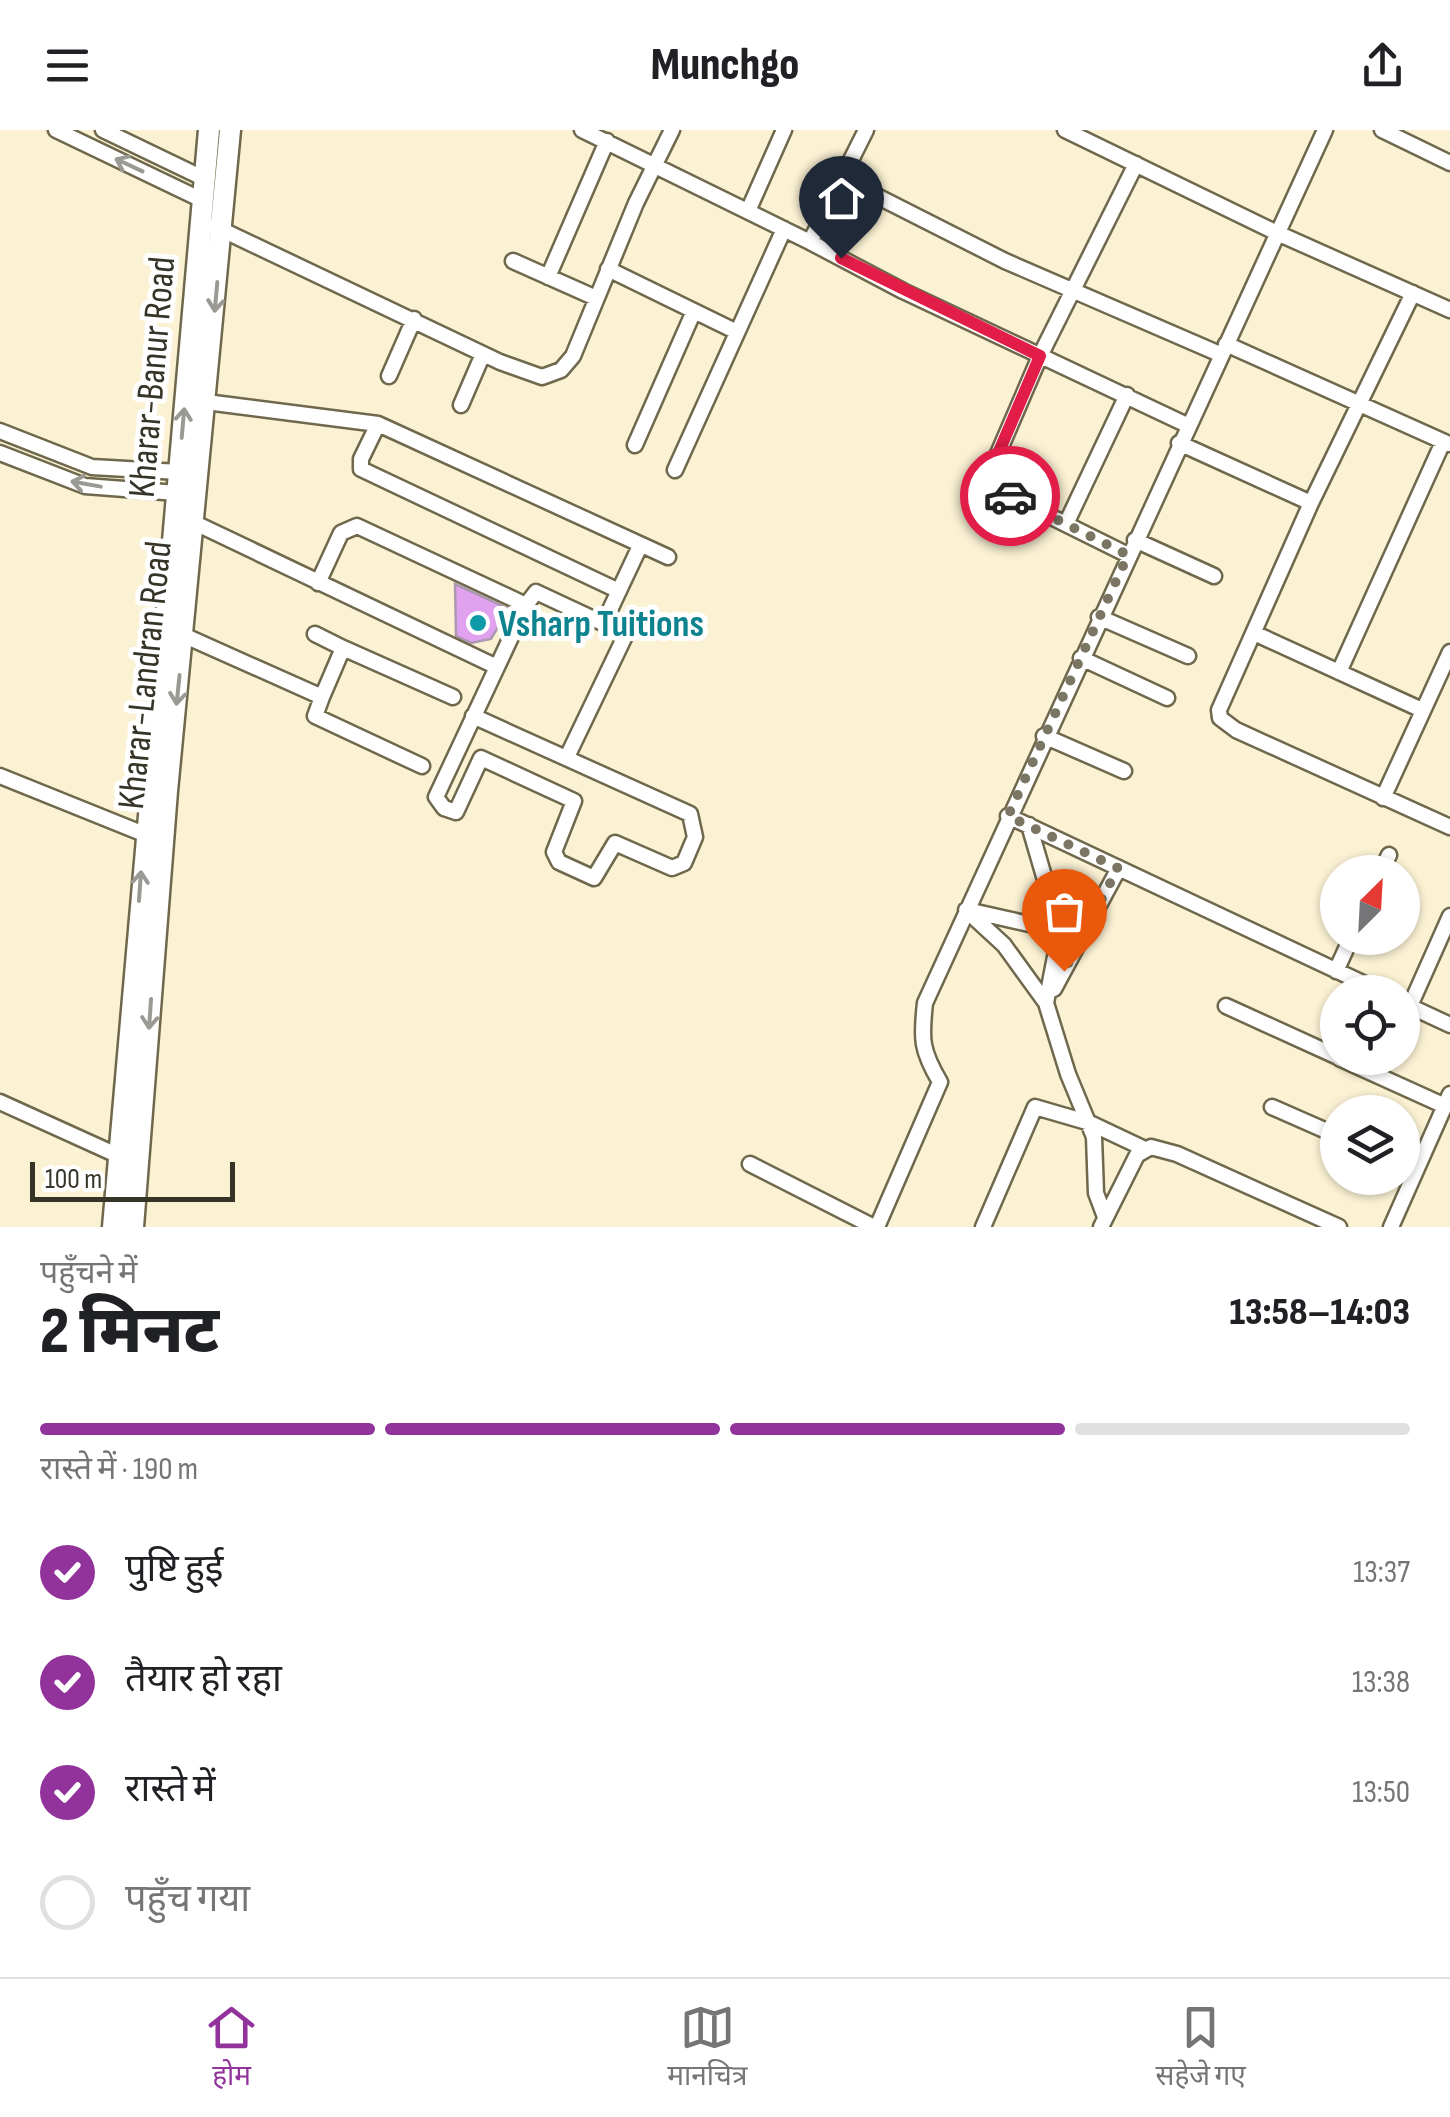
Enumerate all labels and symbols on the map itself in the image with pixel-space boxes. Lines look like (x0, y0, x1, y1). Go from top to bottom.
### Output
one-way arrow (115, 155, 144, 174)
pin (799, 156, 884, 259)
street label: Kharar-Banur Road (120, 255, 185, 500)
one-way arrow (207, 280, 226, 312)
one-way arrow (174, 407, 193, 439)
courier (960, 446, 1060, 546)
one-way arrow (70, 474, 103, 493)
street label: Kharar-Landran Road (109, 539, 182, 811)
place label: Vsharp Tuitions (498, 602, 704, 647)
marker: Vsharp Tuitions (467, 612, 489, 634)
one-way arrow (168, 673, 187, 706)
north arrow (1320, 855, 1420, 955)
pin (1022, 869, 1107, 972)
one-way arrow (131, 870, 150, 902)
one-way arrow (140, 997, 159, 1029)
scale bar (30, 1157, 235, 1202)

